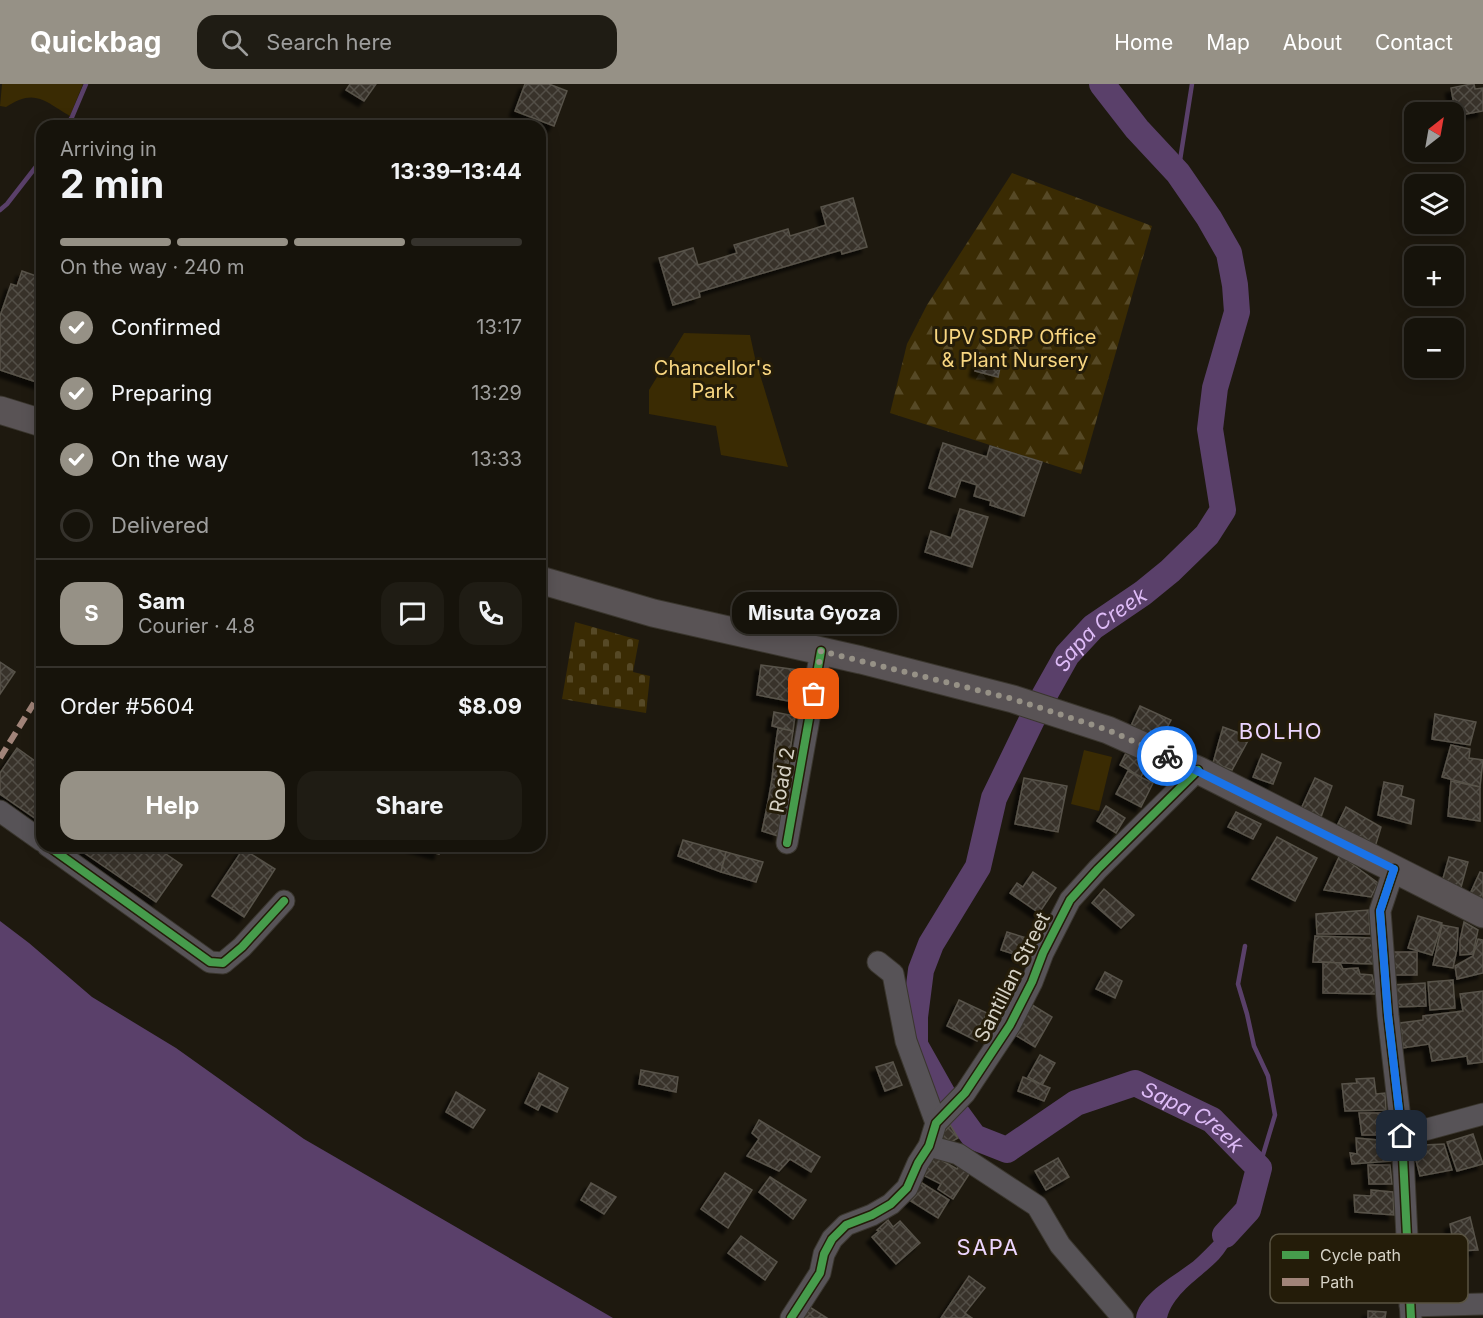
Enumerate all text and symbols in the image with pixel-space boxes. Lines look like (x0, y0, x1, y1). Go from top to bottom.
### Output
search box (197, 15, 617, 69)
text: Quickbag (30, 25, 161, 59)
icon: search (218, 26, 251, 59)
text: Search here (266, 29, 392, 55)
text: Home (1114, 30, 1173, 55)
text: Map (1206, 30, 1250, 55)
text: About (1283, 30, 1342, 55)
text: Contact (1375, 30, 1453, 55)
north arrow (1404, 102, 1464, 162)
map controls (1404, 102, 1464, 378)
text: Arriving in (60, 137, 157, 161)
text: 13:39–13:44 (391, 158, 522, 184)
text: 2 min (60, 160, 164, 207)
button: layers (1404, 174, 1464, 234)
button: + (1404, 246, 1464, 306)
text: On the way · 240 m (60, 255, 245, 279)
icon: check (60, 311, 93, 344)
text: Confirmed (111, 314, 221, 340)
text: 13:17 (476, 315, 522, 339)
button: − (1404, 318, 1464, 378)
park label: UPV SDRP Office & Plant Nursery (934, 325, 1096, 372)
park label: Chancellor's Park (654, 356, 772, 403)
icon: check (60, 377, 93, 410)
text: Preparing (111, 380, 212, 406)
text: 13:29 (471, 381, 522, 405)
icon: check (60, 443, 93, 476)
text: On the way (111, 446, 229, 472)
text: 13:33 (471, 447, 522, 471)
text: Delivered (111, 512, 209, 538)
water label: Sapa Creek (1048, 581, 1152, 675)
button: chat (381, 582, 444, 645)
button: phone (459, 582, 522, 645)
text: Sam (138, 588, 185, 614)
callout: Misuta Gyoza (732, 592, 896, 634)
text: S (84, 600, 99, 626)
text: Misuta Gyoza (748, 601, 881, 625)
text: Courier · 4.8 (138, 614, 255, 638)
pin (788, 668, 839, 719)
icon: bag (797, 677, 830, 710)
text: Order #5604 (60, 693, 195, 719)
text: $8.09 (458, 693, 522, 719)
district label: BOLHO (1239, 718, 1323, 744)
courier (1137, 726, 1197, 786)
icon: bike (1151, 740, 1184, 773)
street label: Road 2 (764, 745, 800, 815)
button: Help (60, 771, 285, 840)
button: Share (297, 771, 522, 840)
street label: Santillan Street (969, 908, 1055, 1046)
water label: Sapa Creek (1138, 1076, 1250, 1158)
pin (1376, 1110, 1427, 1161)
icon: home (1385, 1119, 1418, 1152)
district label: SAPA (957, 1234, 1019, 1260)
legend (1270, 1234, 1468, 1303)
text: Cycle path (1320, 1245, 1401, 1265)
text: Path (1320, 1272, 1354, 1292)

